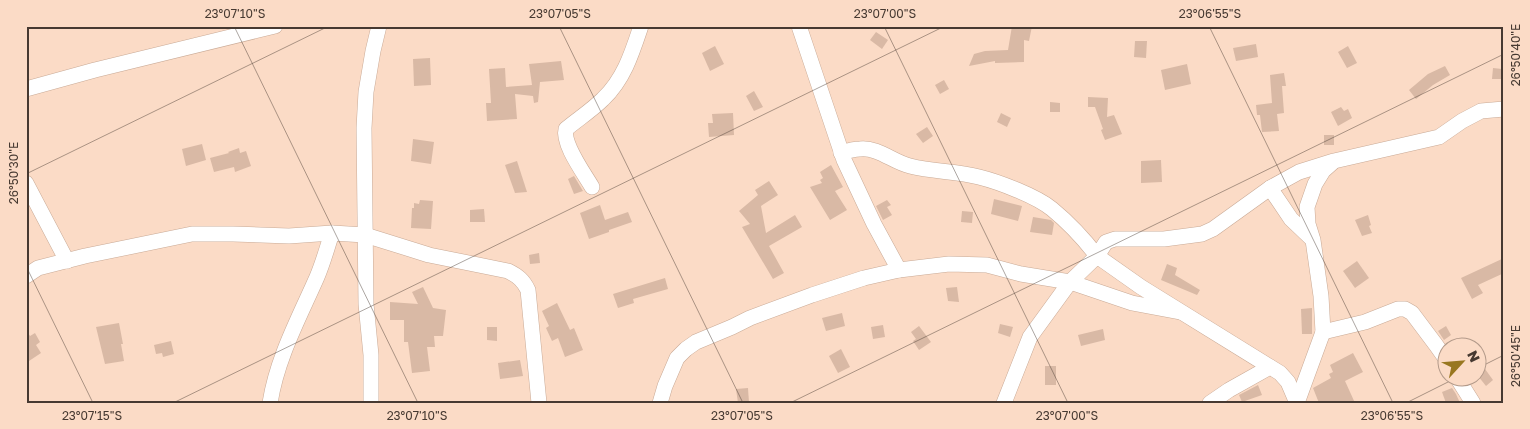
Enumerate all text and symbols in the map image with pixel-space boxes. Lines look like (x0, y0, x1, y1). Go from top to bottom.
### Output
text: 23°07'10"S (205, 6, 266, 21)
text: 23°07'05"S (529, 6, 591, 21)
text: 23°07'00"S (854, 6, 916, 21)
text: 23°06'55"S (1179, 6, 1241, 21)
text: 26°50'40"E (1508, 24, 1523, 86)
text: 26°50'30"E (6, 142, 21, 204)
text: 26°50'45"E (1508, 325, 1523, 387)
north arrow (1438, 336, 1488, 386)
text: N (1464, 348, 1484, 365)
text: 23°07'15"S (62, 408, 122, 423)
text: 23°07'10"S (387, 408, 448, 423)
text: 23°07'05"S (711, 408, 773, 423)
text: 23°07'00"S (1036, 408, 1098, 423)
text: 23°06'55"S (1361, 408, 1423, 423)

